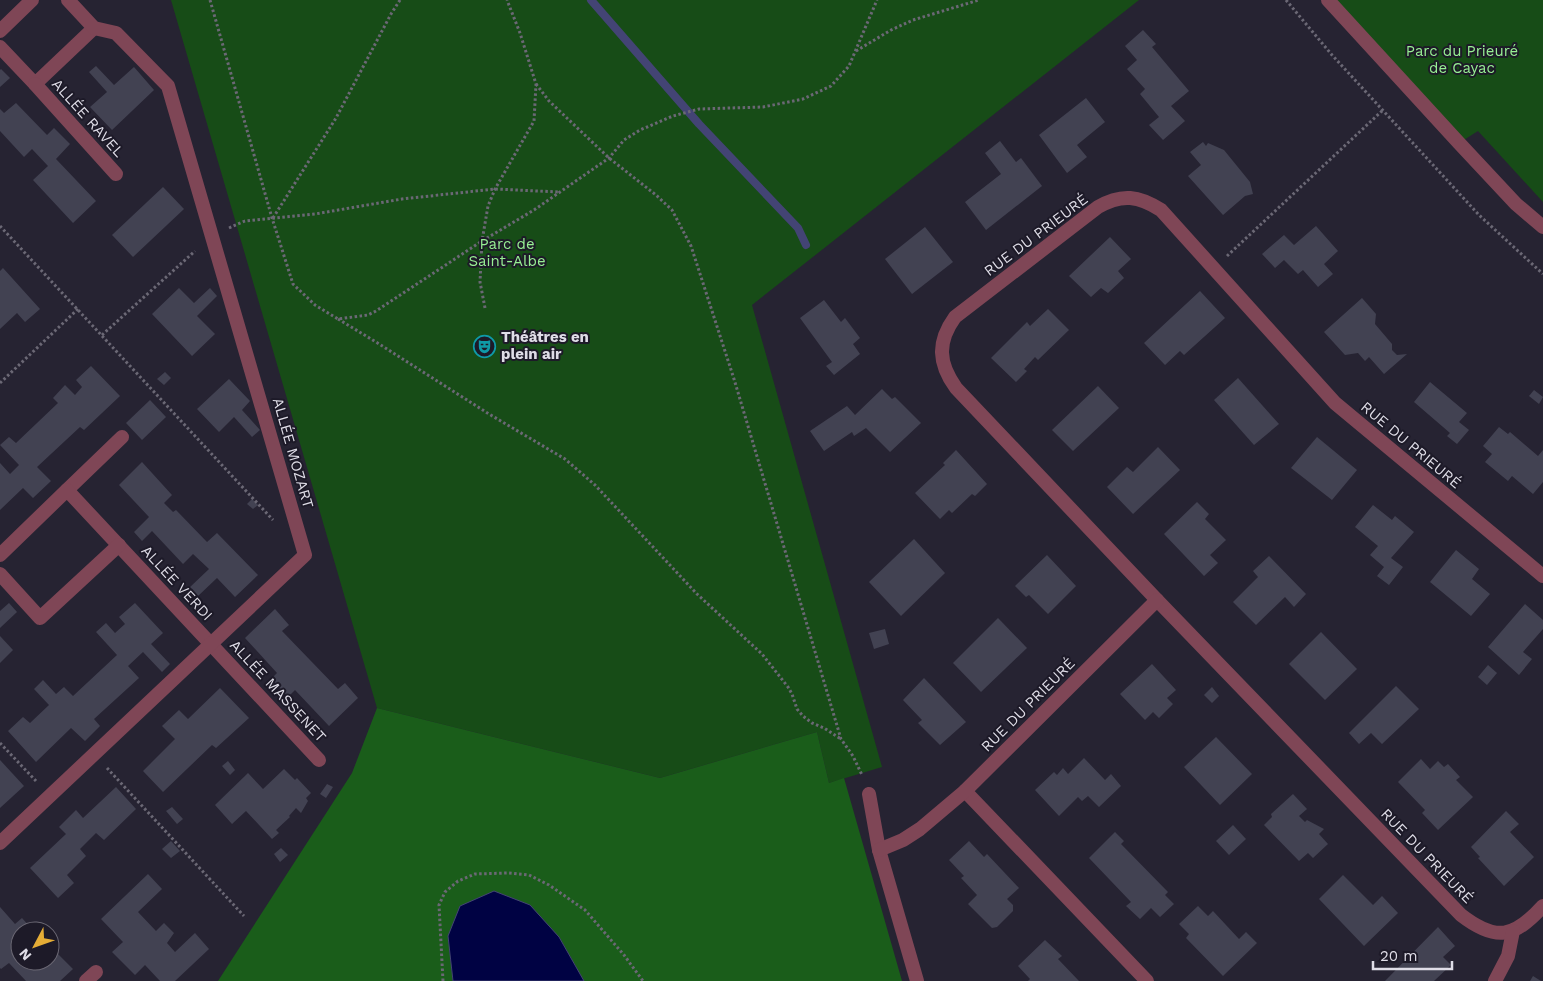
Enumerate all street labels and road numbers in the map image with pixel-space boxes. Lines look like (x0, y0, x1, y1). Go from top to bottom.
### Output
street label: ALLÉE RAVEL (48, 75, 128, 161)
street label: RUE DU PRIEURÉ (981, 190, 1091, 280)
street label: ALLÉE MOZART (269, 396, 317, 510)
street label: RUE DU PRIEURÉ (1357, 398, 1465, 492)
street label: ALLÉE VERDI (138, 542, 216, 624)
street label: ALLÉE MASSENET (226, 636, 330, 746)
street label: RUE DU PRIEURÉ (977, 654, 1079, 756)
street label: RUE DU PRIEURÉ (1377, 805, 1477, 907)

